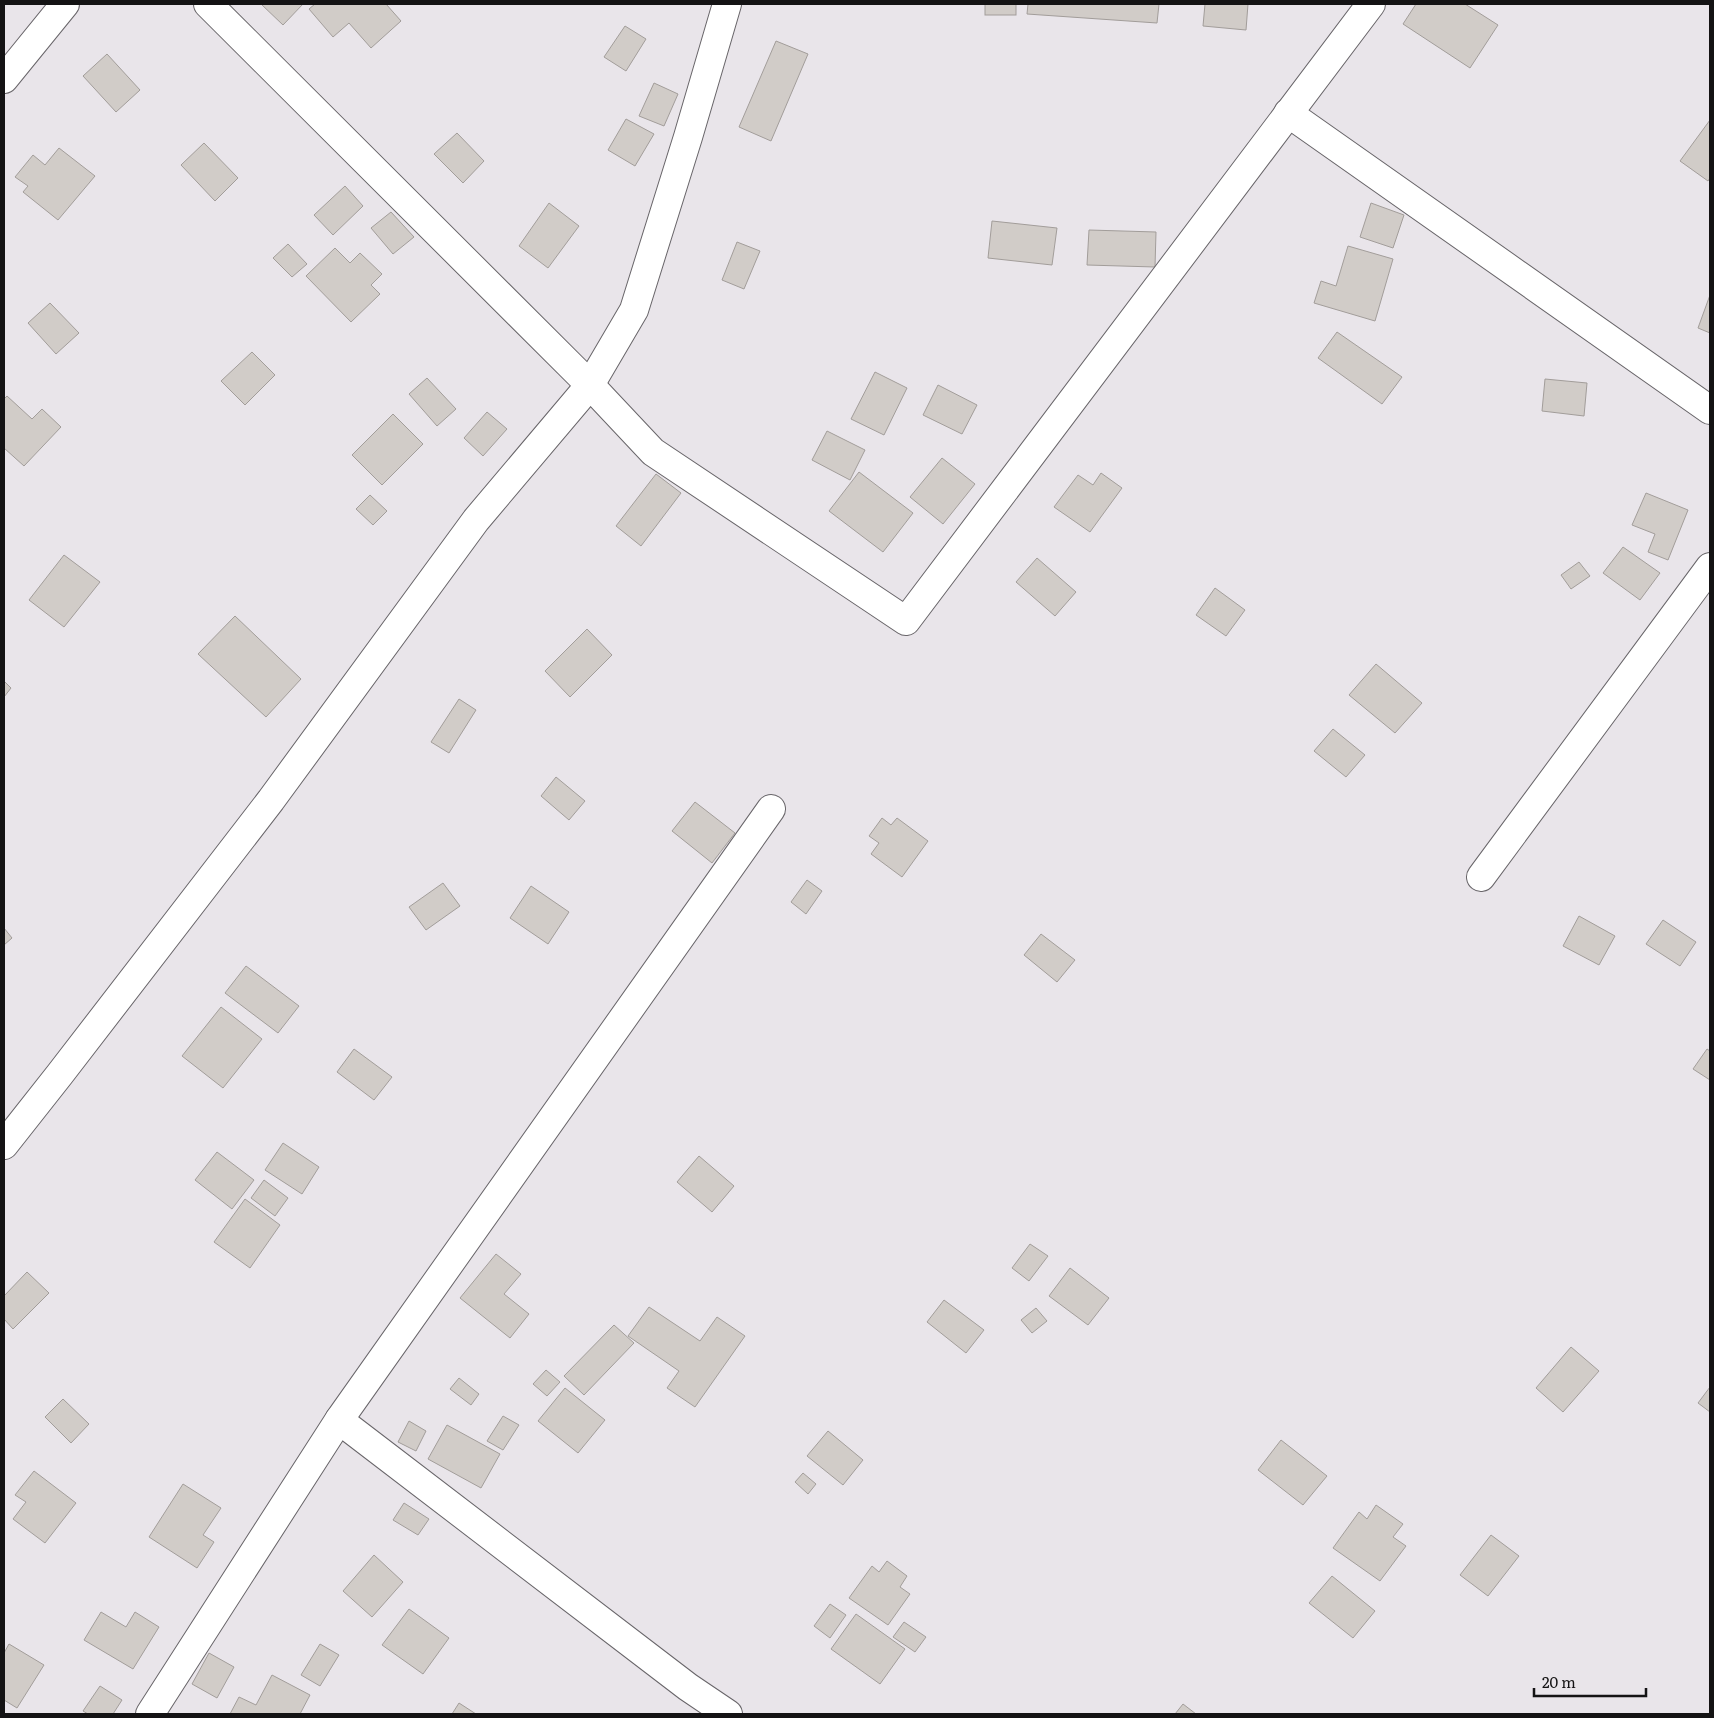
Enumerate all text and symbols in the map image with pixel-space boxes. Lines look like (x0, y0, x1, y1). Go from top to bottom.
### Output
scale bar (1534, 1666, 1646, 1698)
text: 20 m (1542, 1670, 1576, 1693)

